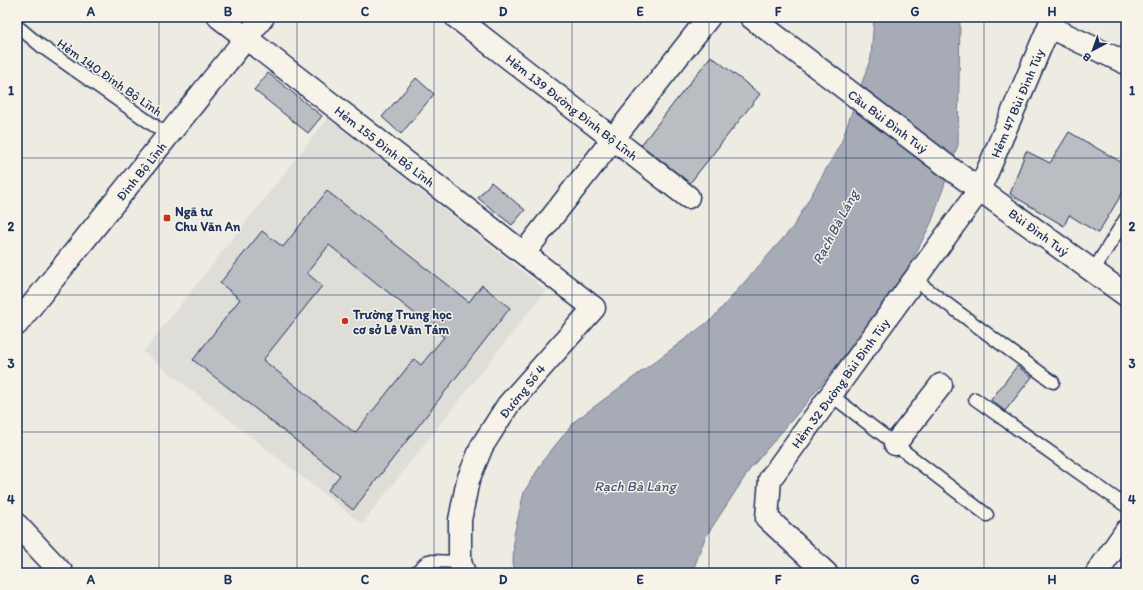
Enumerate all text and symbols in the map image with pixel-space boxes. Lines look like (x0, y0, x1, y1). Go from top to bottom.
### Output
text: A (86, 4, 96, 19)
text: B (224, 4, 233, 19)
text: C (361, 4, 370, 19)
text: D (499, 4, 508, 19)
text: E (636, 4, 644, 19)
text: F (775, 4, 782, 19)
text: G (911, 4, 920, 19)
text: H (1048, 4, 1057, 19)
north arrow (1073, 30, 1113, 70)
street label: Hẻm 140 Đinh Bộ Lĩnh (54, 35, 165, 120)
street label: Hẻm 47 Bùi Đình Túy (988, 46, 1047, 160)
text: B (1080, 50, 1094, 64)
street label: Hẻm 139 Đường Đinh Bộ Lĩnh (503, 51, 641, 164)
text: 1 (8, 83, 14, 98)
text: 1 (1129, 83, 1135, 98)
street label: Cầu Bùi Đình Tuý (845, 87, 930, 156)
street label: Hẻm 155 Đinh Bộ Lĩnh (332, 103, 438, 190)
street label: Đinh Bộ Lĩnh (113, 139, 170, 204)
water label: Rạch Bà Láng (809, 186, 863, 267)
place label: Ngã tư Chu Văn An (175, 204, 241, 234)
street label: Bùi Đình Tuý (1006, 206, 1072, 259)
marker: Ngã tư Chu Văn An (162, 213, 172, 223)
text: 2 (8, 219, 15, 234)
text: 2 (1129, 219, 1136, 234)
place label: Trường Trung học cơ sở Lê Văn Tám (352, 307, 452, 337)
marker: Trường Trung học cơ sở Lê Văn Tám (340, 316, 350, 326)
street label: Hẻm 32 Đường Bùi Đình Túy (788, 316, 892, 451)
text: 3 (7, 356, 15, 371)
text: 3 (1128, 356, 1136, 371)
street label: Đường Số 4 (496, 361, 549, 421)
water label: Rạch Bà Láng (594, 478, 678, 495)
text: 4 (7, 492, 15, 507)
text: 4 (1128, 492, 1136, 507)
text: A (86, 572, 96, 587)
text: B (224, 572, 233, 587)
text: C (361, 572, 370, 587)
text: D (499, 572, 508, 587)
text: E (636, 572, 644, 587)
text: F (775, 572, 782, 587)
text: G (911, 572, 920, 587)
text: H (1048, 572, 1057, 587)

